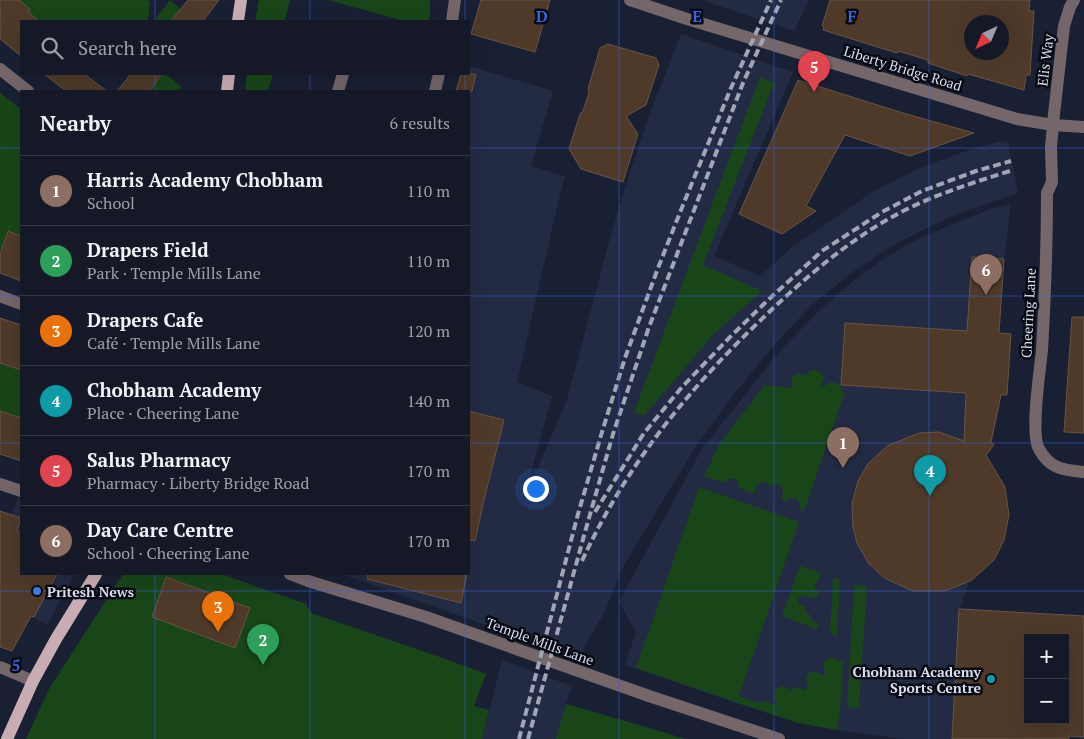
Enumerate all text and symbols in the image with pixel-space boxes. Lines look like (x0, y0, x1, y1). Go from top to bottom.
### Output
text: D (536, 5, 548, 27)
text: E (692, 5, 702, 27)
text: F (847, 5, 857, 27)
north arrow (964, 15, 1009, 60)
search box (20, 20, 470, 75)
street label: Elis Way (1032, 32, 1058, 87)
icon: search (38, 34, 66, 62)
text: Search here (78, 35, 177, 60)
street label: Liberty Bridge Road (842, 41, 965, 95)
pin: 5 (798, 51, 830, 92)
text: Nearby (40, 109, 111, 137)
text: 6 results (390, 112, 450, 134)
text: Harris Academy Chobham (87, 167, 323, 192)
text: 1 (51, 180, 61, 202)
text: 110 m (407, 180, 450, 202)
text: School (87, 192, 135, 214)
text: Drapers Field (87, 237, 209, 262)
text: 2 (51, 250, 61, 272)
text: 110 m (407, 250, 450, 272)
pin: 6 (970, 254, 1002, 295)
text: Park · Temple Mills Lane (87, 262, 261, 284)
street label: Cheering Lane (1016, 268, 1040, 358)
text: Drapers Cafe (87, 307, 203, 332)
text: 3 (51, 320, 61, 342)
text: 120 m (407, 320, 450, 342)
text: Café · Temple Mills Lane (87, 332, 260, 354)
text: Chobham Academy (87, 377, 261, 402)
text: 4 (51, 390, 61, 412)
text: 140 m (407, 390, 450, 412)
text: Place · Cheering Lane (87, 402, 239, 424)
pin: 1 (827, 427, 859, 468)
text: Salus Pharmacy (87, 447, 231, 472)
pin: 4 (914, 455, 946, 496)
text: 5 (51, 460, 61, 482)
text: 170 m (407, 460, 450, 482)
text: Pharmacy · Liberty Bridge Road (87, 472, 309, 494)
your location (523, 476, 549, 502)
text: Day Care Centre (87, 517, 234, 542)
text: 6 (51, 530, 61, 552)
text: 170 m (407, 530, 450, 552)
text: School · Cheering Lane (87, 542, 250, 564)
place label: Pritesh News (47, 582, 134, 601)
marker: Pritesh News (31, 585, 43, 597)
pin: 3 (202, 591, 234, 632)
street label: Temple Mills Lane (483, 613, 597, 669)
pin: 2 (247, 624, 279, 665)
map controls (1024, 634, 1069, 724)
button: + (1024, 634, 1069, 679)
text: 5 (11, 654, 21, 676)
place label: Chobham Academy Sports Centre (853, 662, 982, 697)
marker: Chobham Academy Sports Centre (985, 673, 997, 685)
button: − (1024, 679, 1069, 724)

